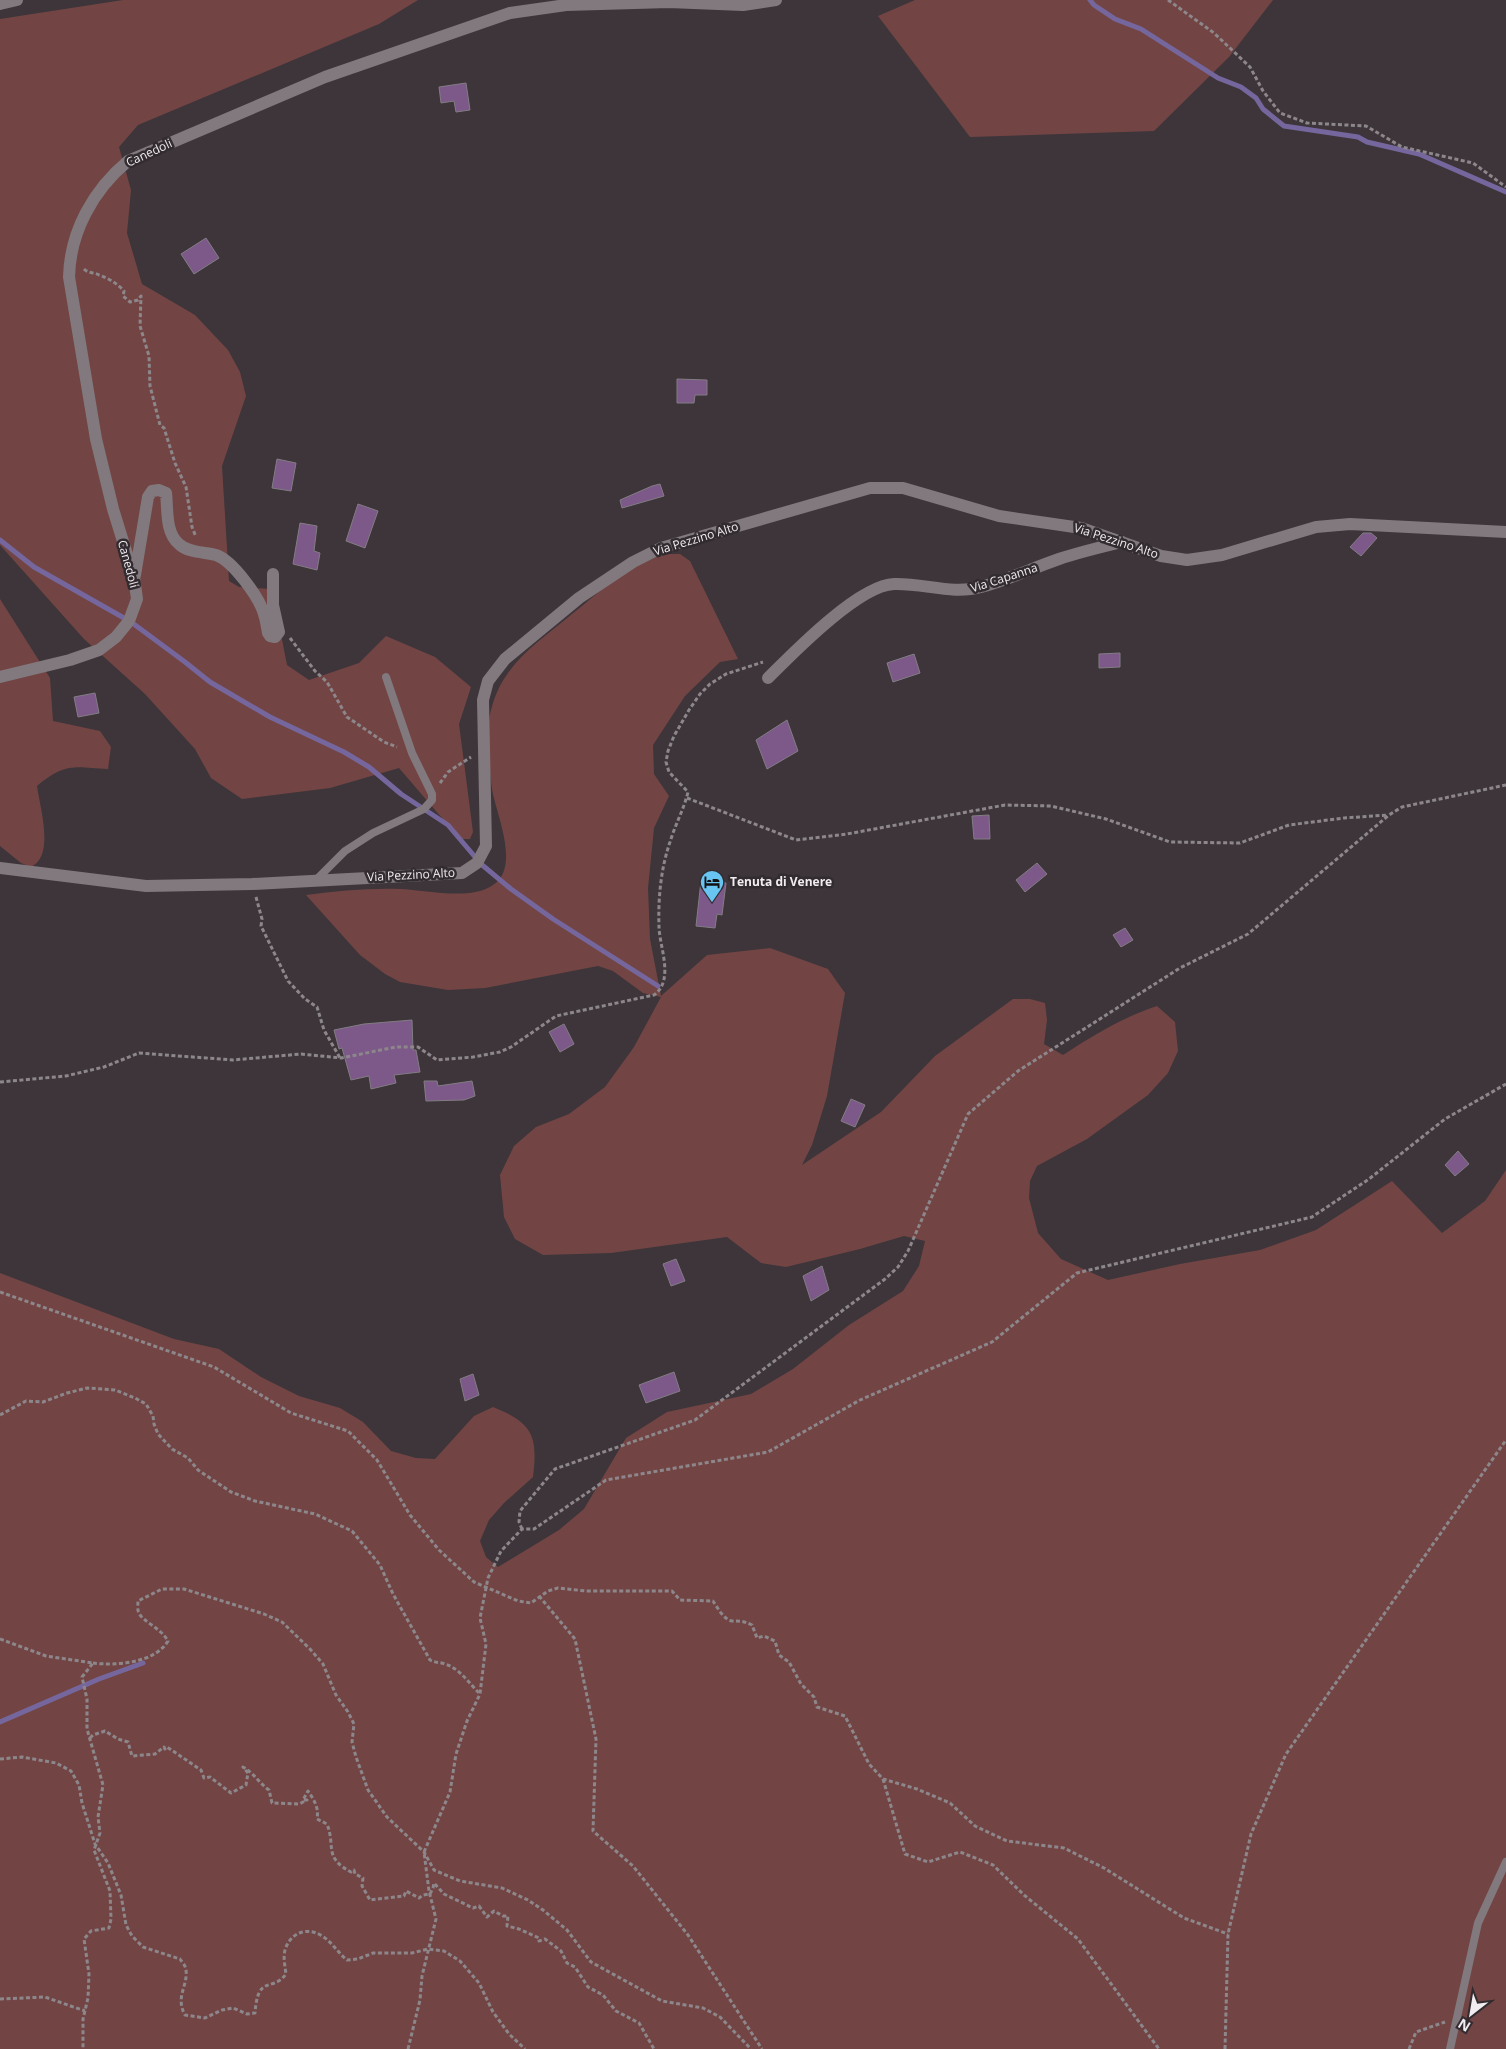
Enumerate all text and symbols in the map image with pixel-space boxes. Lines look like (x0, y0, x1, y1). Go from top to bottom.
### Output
street label: Canedoli (123, 134, 175, 171)
street label: Via Pezzino Alto (651, 518, 740, 560)
street label: Via Pezzino Alto (1072, 519, 1161, 562)
street label: Canedoli (114, 538, 143, 590)
street label: Via Capanna (968, 559, 1040, 596)
street label: Via Pezzino Alto (367, 864, 455, 885)
hotel icon: Tenuta di Venere (699, 869, 725, 903)
place label: Tenuta di Venere (730, 873, 832, 890)
north arrow (1446, 1989, 1496, 2039)
text: N (1454, 2014, 1474, 2037)

